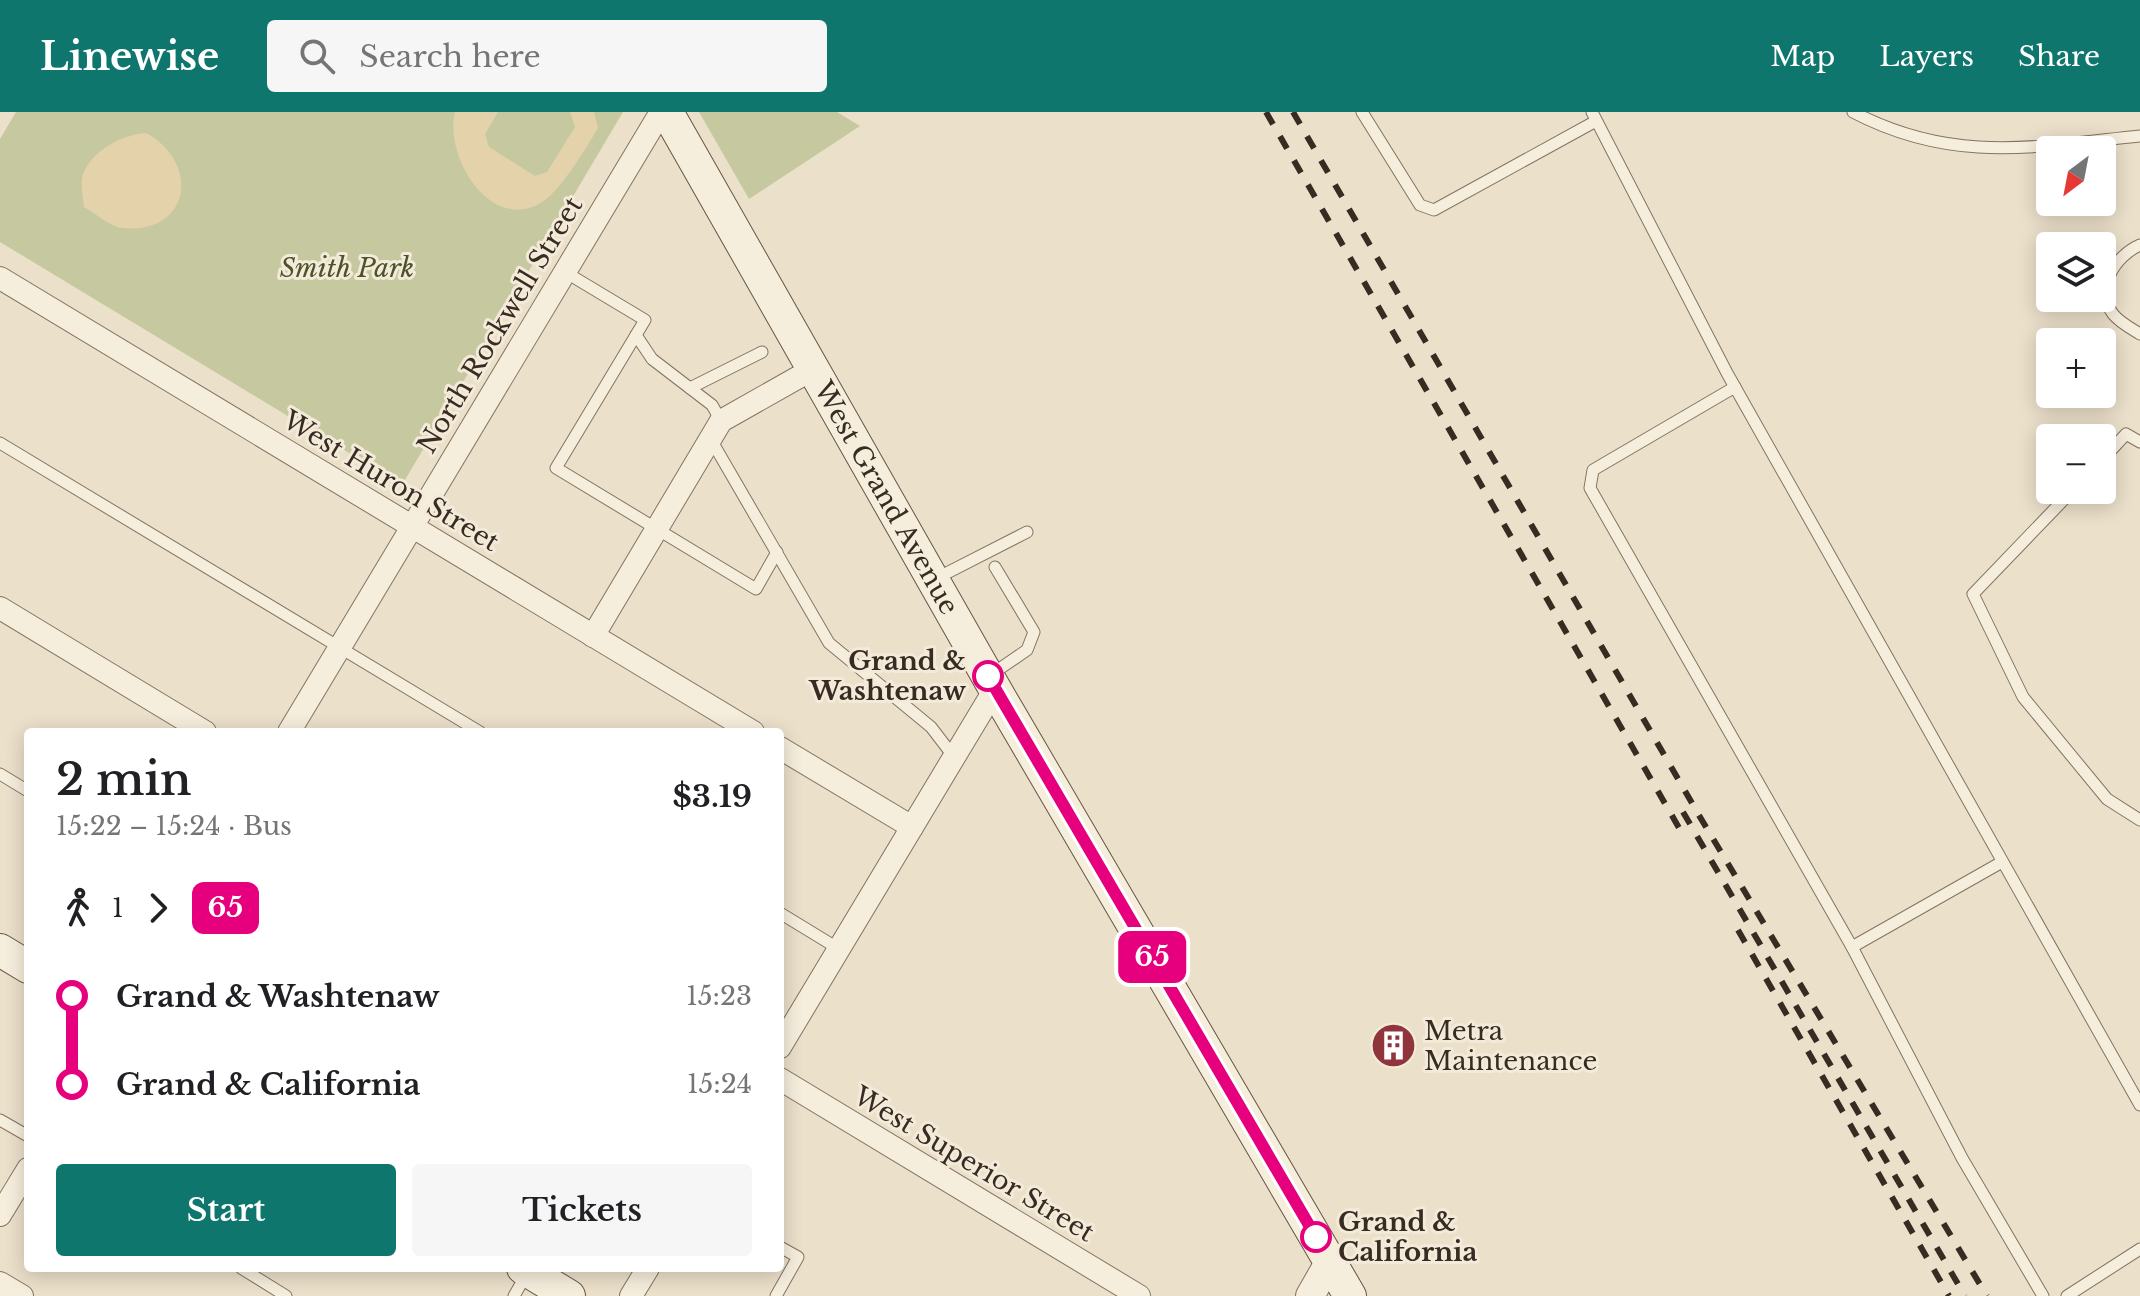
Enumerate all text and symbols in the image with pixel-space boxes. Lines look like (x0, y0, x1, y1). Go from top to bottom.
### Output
search box (267, 20, 827, 92)
text: Linewise (40, 33, 219, 80)
icon: search (295, 34, 339, 78)
text: Search here (359, 38, 541, 75)
text: Map (1770, 39, 1835, 74)
text: Layers (1879, 39, 1974, 74)
text: Share (2018, 39, 2100, 74)
north arrow (2036, 136, 2116, 216)
map controls (2036, 136, 2116, 504)
street label: North Rockwell Street (411, 191, 589, 459)
button: layers (2036, 232, 2116, 312)
park label: Smith Park (280, 252, 414, 284)
button: + (2036, 328, 2116, 408)
street label: West Grand Avenue (807, 375, 965, 620)
street label: West Huron Street (276, 403, 505, 558)
button: − (2036, 424, 2116, 504)
place label: Grand & Washtenaw (808, 645, 967, 707)
marker: Grand & Washtenaw (973, 661, 1003, 691)
text: 2 min (56, 752, 191, 807)
text: $3.19 (672, 778, 752, 815)
text: 15:22 – 15:24 · Bus (56, 810, 292, 842)
icon: walk (56, 886, 100, 930)
icon: forward (136, 886, 180, 930)
text: 65 (208, 890, 243, 925)
text: 1 (112, 892, 124, 924)
line badge: 65 (1116, 931, 1188, 983)
text: 65 (1134, 939, 1170, 974)
text: Grand & Washtenaw (116, 978, 439, 1015)
text: 15:23 (686, 980, 752, 1012)
place label: Metra Maintenance (1424, 1015, 1597, 1077)
building icon: Metra Maintenance (1369, 1022, 1417, 1070)
text: Grand & California (116, 1066, 421, 1103)
text: 15:24 (687, 1068, 752, 1100)
street label: West Superior Street (847, 1079, 1100, 1249)
button: Start (56, 1164, 396, 1256)
button: Tickets (412, 1164, 752, 1256)
place label: Grand & California (1338, 1206, 1477, 1268)
marker: Grand & California (1301, 1222, 1331, 1252)

